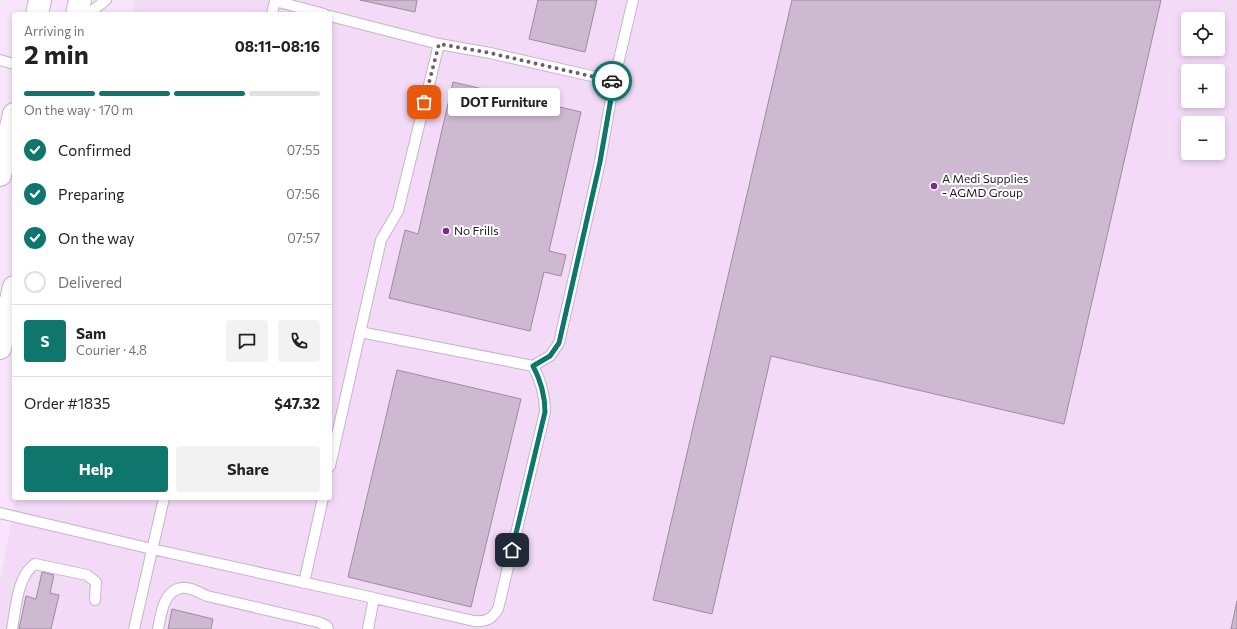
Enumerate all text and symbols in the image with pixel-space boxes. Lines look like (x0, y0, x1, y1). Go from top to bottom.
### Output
map controls (1181, 12, 1225, 160)
button: locate (1181, 12, 1225, 56)
text: Arriving in (24, 23, 84, 39)
text: 08:11–08:16 (235, 37, 320, 55)
text: 2 min (24, 38, 89, 69)
courier (592, 61, 632, 101)
button: + (1181, 64, 1225, 108)
icon: car (601, 70, 623, 92)
pin (407, 85, 441, 119)
callout: DOT Furniture (448, 88, 560, 116)
icon: bag (413, 91, 435, 113)
text: DOT Furniture (461, 94, 547, 110)
text: On the way · 170 m (24, 102, 133, 118)
button: − (1181, 116, 1225, 160)
icon: check (24, 139, 46, 161)
text: Confirmed (58, 141, 131, 159)
text: 07:55 (287, 142, 320, 158)
place label: A Medi Supplies - AGMD Group (942, 171, 1029, 199)
marker: A Medi Supplies - AGMD Group (929, 181, 939, 191)
icon: check (24, 183, 46, 205)
text: Preparing (58, 185, 124, 203)
text: 07:56 (286, 186, 320, 202)
place label: No Frills (454, 223, 499, 237)
marker: No Frills (441, 226, 451, 236)
icon: check (24, 227, 46, 249)
text: On the way (58, 229, 135, 247)
text: 07:57 (287, 230, 320, 246)
text: Delivered (58, 273, 122, 291)
button: chat (226, 320, 268, 362)
button: phone (278, 320, 320, 362)
text: Sam (76, 324, 106, 342)
text: S (40, 332, 50, 350)
text: Courier · 4.8 (76, 342, 147, 358)
text: Order #1835 (24, 394, 110, 412)
text: $47.32 (274, 394, 320, 412)
button: Help (24, 446, 168, 492)
button: Share (176, 446, 320, 492)
pin (495, 533, 529, 567)
icon: home (501, 539, 523, 561)

